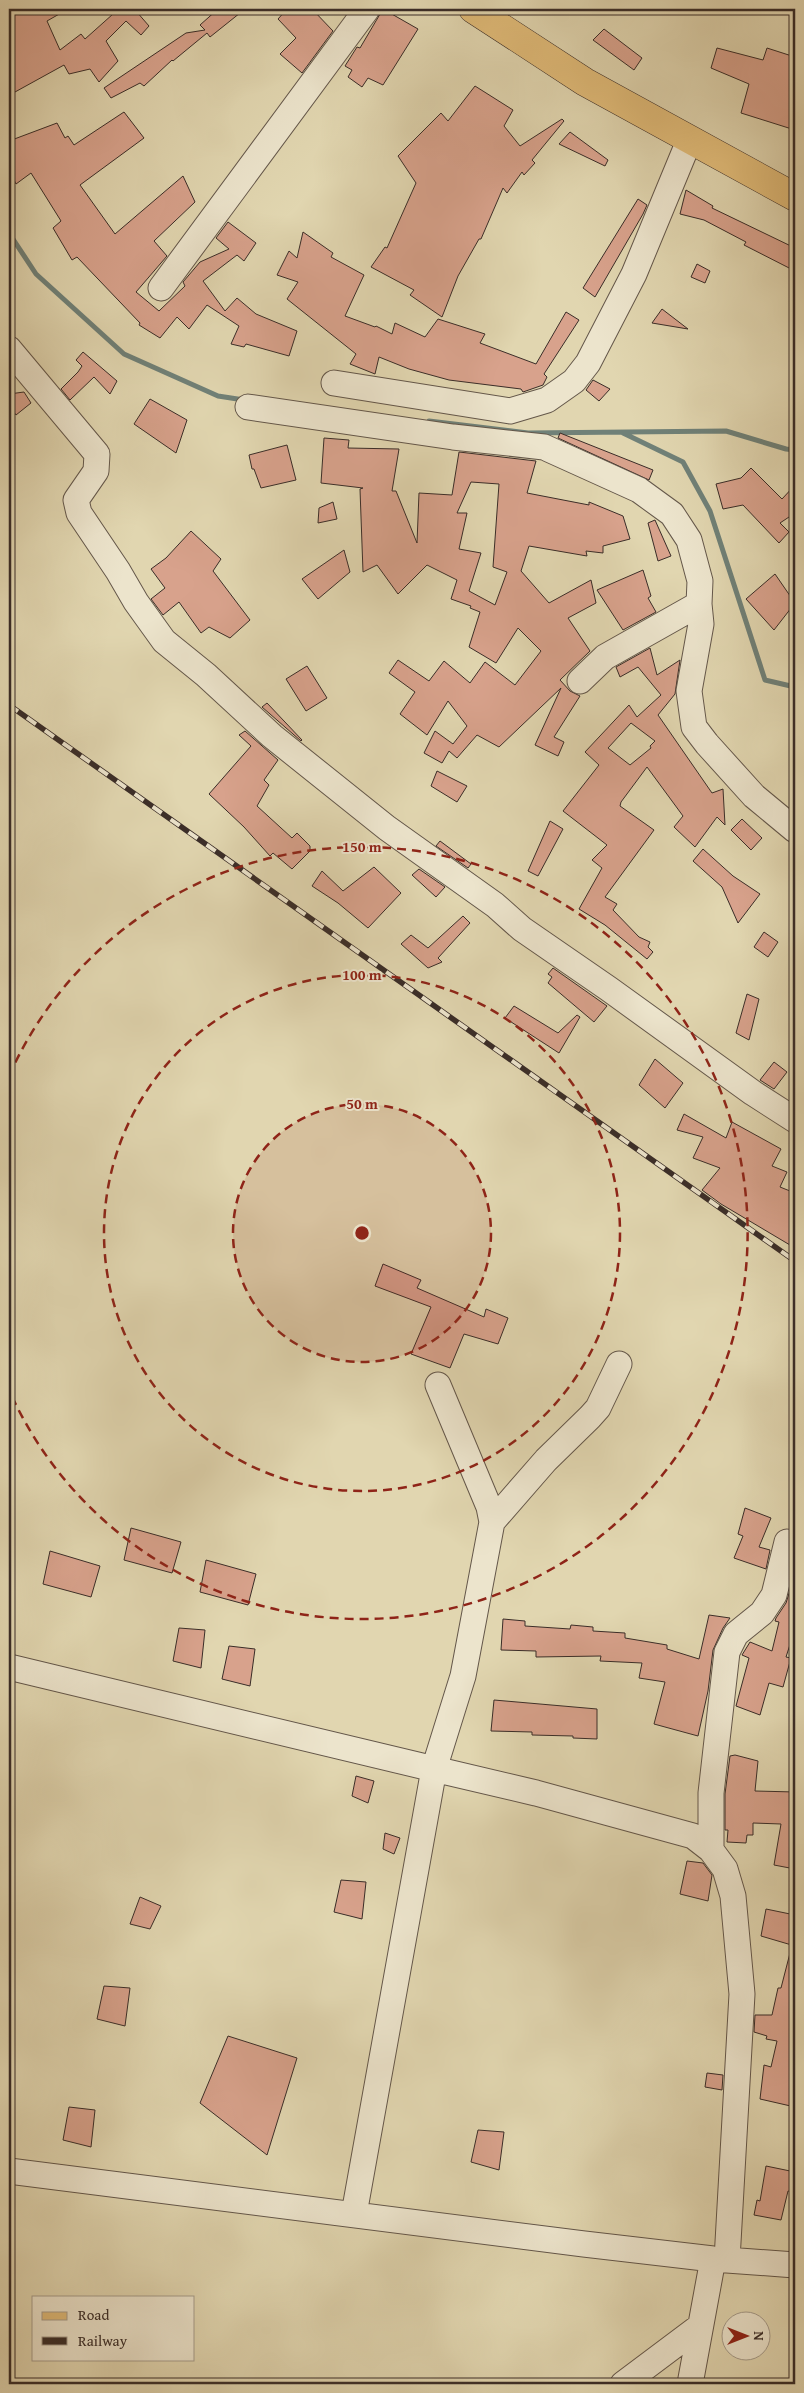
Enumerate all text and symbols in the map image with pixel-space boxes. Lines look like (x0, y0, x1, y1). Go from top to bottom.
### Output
text: 150 m (342, 836, 382, 857)
text: 100 m (342, 964, 382, 985)
text: 50 m (346, 1093, 378, 1114)
centre of rings (353, 1224, 371, 1242)
legend (32, 2296, 195, 2360)
text: Road (78, 2304, 109, 2325)
north arrow (722, 2310, 772, 2360)
text: Railway (78, 2330, 128, 2351)
text: N (749, 2331, 769, 2341)

